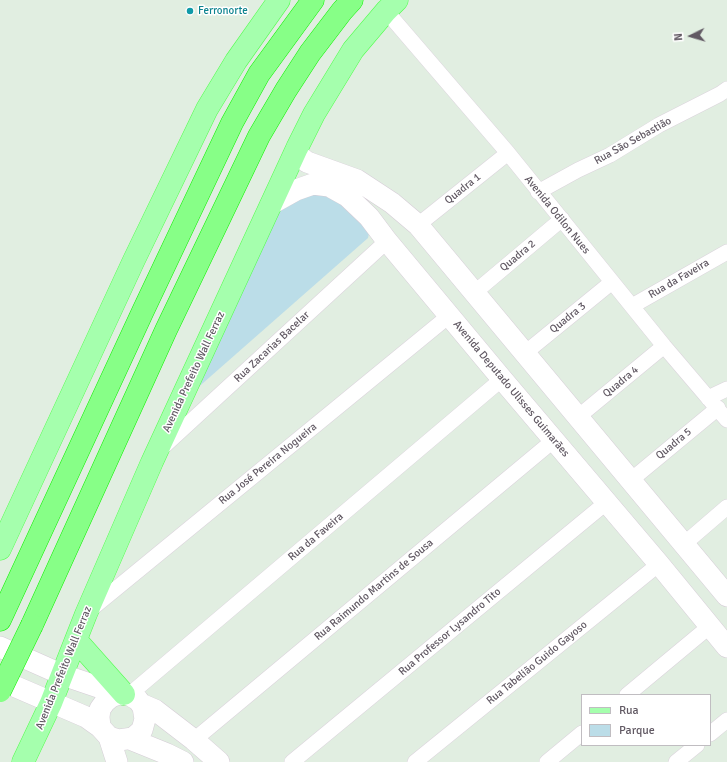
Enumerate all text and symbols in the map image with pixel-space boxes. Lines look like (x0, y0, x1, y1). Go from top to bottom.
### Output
place label: Ferronorte (198, 4, 248, 18)
marker: Ferronorte (185, 6, 195, 16)
north arrow (671, 16, 711, 56)
text: N (672, 33, 685, 41)
street label: Rua São Sebastião (592, 114, 674, 168)
street label: Quadra 1 (442, 171, 484, 207)
street label: Avenida Odilon Nues (521, 173, 593, 257)
street label: Quadra 2 (497, 237, 539, 275)
street label: Rua da Faveira (646, 256, 712, 302)
street label: Quadra 3 (547, 300, 589, 336)
street label: Rua Zacarias Bacelar (232, 309, 312, 385)
street label: Avenida Prefeito Wall Ferraz (160, 310, 228, 434)
street label: Avenida Deputado Ulisses Guimarães (450, 318, 572, 460)
street label: Quadra 4 (600, 363, 642, 401)
street label: Rua José Pereira Nogueira (216, 420, 320, 508)
street label: Quadra 5 (653, 425, 695, 463)
street label: Rua da Faveira (286, 510, 346, 564)
street label: Rua Raimundo Martins de Sousa (312, 536, 436, 644)
street label: Rua Professor Lysandro Tito (396, 585, 504, 679)
street label: Avenida Prefeito Wall Ferraz (33, 604, 95, 732)
street label: Rua Tabelião Guido Gayoso (484, 618, 590, 708)
legend (581, 694, 711, 746)
text: Rua (619, 703, 639, 718)
text: Parque (619, 723, 655, 738)

